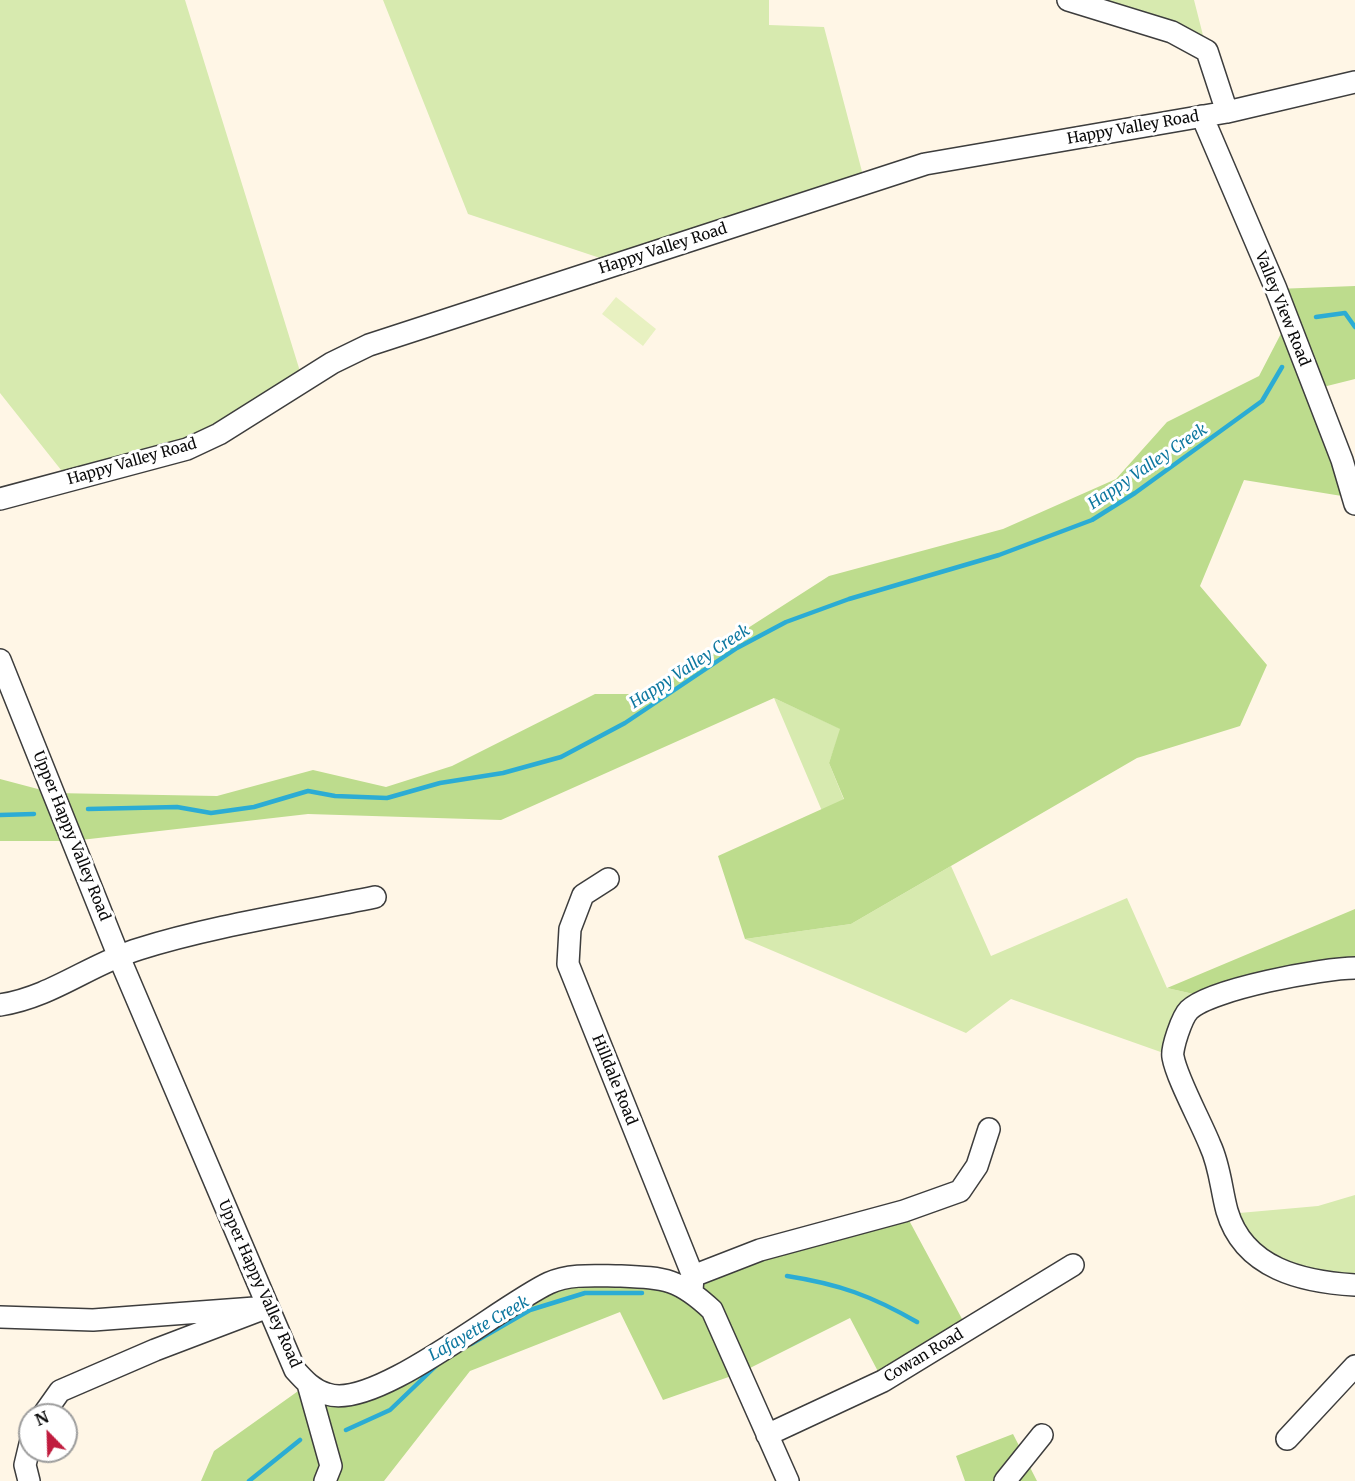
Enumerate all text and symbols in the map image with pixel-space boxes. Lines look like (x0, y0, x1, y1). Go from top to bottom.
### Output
street label: Happy Valley Road (1066, 108, 1200, 148)
street label: Happy Valley Road (597, 220, 729, 278)
street label: Valley View Road (1251, 249, 1313, 369)
water label: Happy Valley Creek (1085, 420, 1211, 514)
street label: Happy Valley Road (65, 435, 199, 489)
water label: Happy Valley Creek (626, 621, 754, 713)
street label: Upper Happy Valley Road (29, 748, 113, 924)
street label: Hilldale Road (588, 1032, 640, 1128)
street label: Upper Happy Valley Road (214, 1197, 304, 1371)
water label: Lafayette Creek (425, 1292, 533, 1366)
street label: Cowan Road (881, 1325, 967, 1387)
north arrow (18, 1403, 78, 1463)
text: N (32, 1407, 51, 1430)

